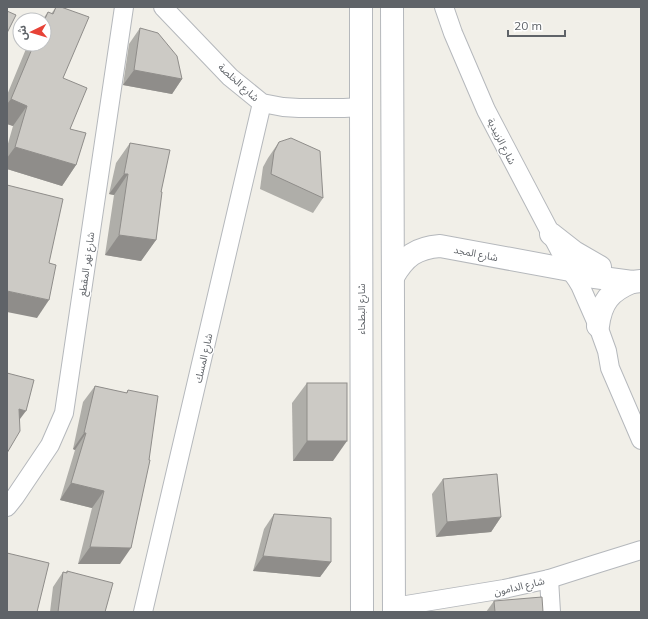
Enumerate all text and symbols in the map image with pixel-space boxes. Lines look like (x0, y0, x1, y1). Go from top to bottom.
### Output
north arrow (12, 12, 52, 52)
scale bar (508, 12, 565, 38)
text: 20 m (514, 18, 542, 33)
text: ش (14, 25, 30, 41)
street label: شارع الخلصة (215, 61, 262, 105)
street label: شارع الزبيدية (483, 116, 519, 167)
street label: شارع نهر المقطع (76, 231, 98, 297)
street label: شارع المجد (453, 243, 499, 265)
street label: شارع البطحاء (355, 283, 369, 335)
street label: شارع المسك (191, 332, 217, 384)
street label: شارع الدامون (493, 574, 546, 600)

